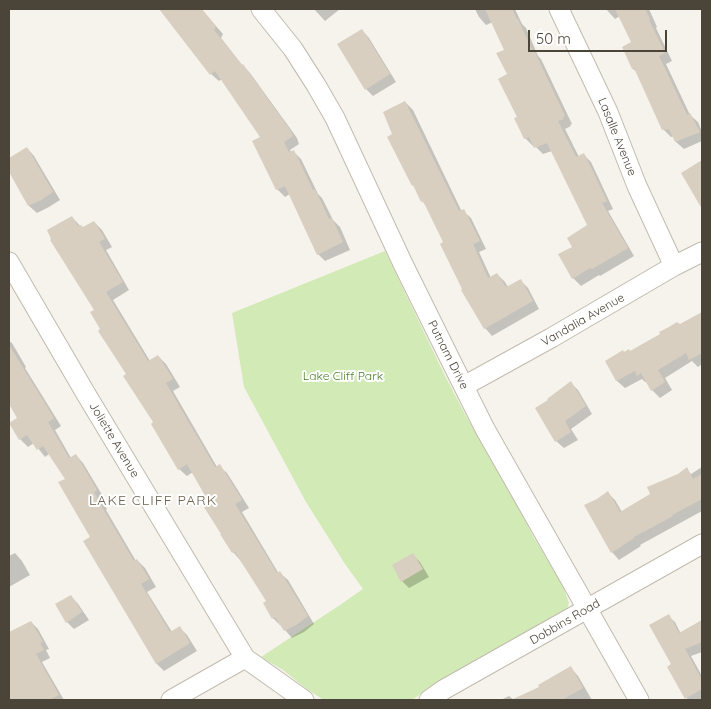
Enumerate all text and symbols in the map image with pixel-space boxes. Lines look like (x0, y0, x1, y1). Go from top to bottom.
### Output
scale bar (531, 20, 670, 52)
text: 50 m (536, 29, 571, 48)
street label: Lasalle Avenue (595, 96, 639, 178)
street label: Vandalia Avenue (539, 290, 627, 350)
street label: Putnam Drive (424, 318, 472, 392)
park label: Lake Cliff Park (303, 369, 383, 383)
street label: Joliette Avenue (86, 400, 142, 480)
district label: LAKE CLIFF PARK (87, 493, 219, 509)
street label: Dobbins Road (527, 596, 603, 648)

